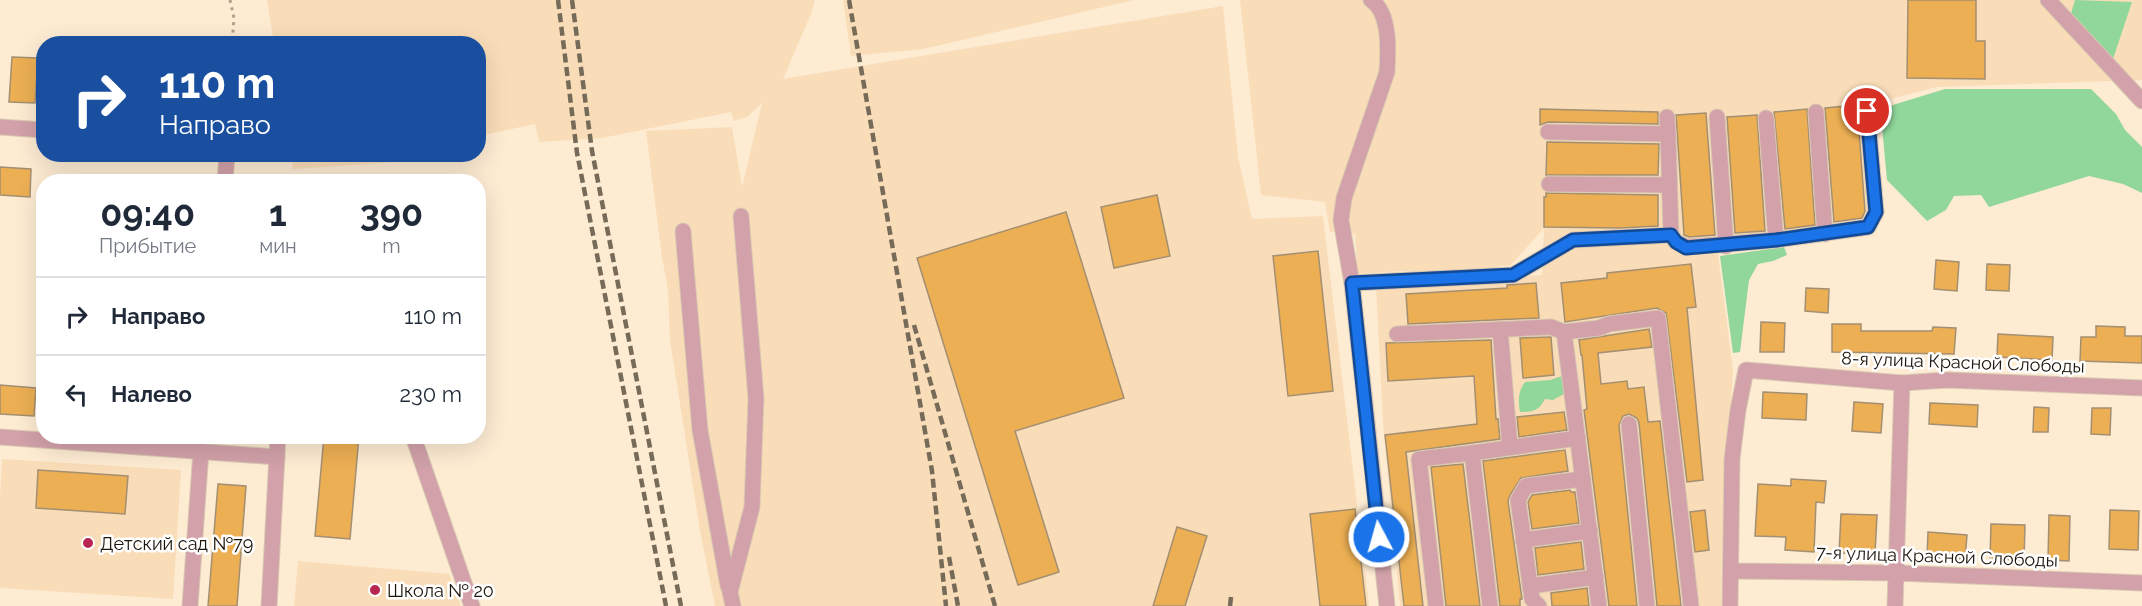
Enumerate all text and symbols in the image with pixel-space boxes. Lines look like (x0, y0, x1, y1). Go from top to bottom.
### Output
text: 110 m (159, 59, 275, 108)
icon: right (60, 60, 138, 138)
pin (1841, 85, 1892, 136)
icon: arrive (1850, 94, 1883, 127)
text: Направо (159, 109, 271, 140)
text: 09:40 (100, 192, 195, 234)
text: 1 (269, 192, 287, 234)
text: 390 (360, 192, 423, 234)
text: Прибытие (99, 234, 196, 258)
text: мин (259, 234, 297, 258)
text: m (382, 234, 401, 258)
icon: right (60, 300, 93, 333)
text: Направо (111, 303, 205, 329)
text: 110 m (404, 303, 462, 329)
street label: 8-я улица Красной Слободы (1841, 347, 2085, 377)
icon: left (60, 378, 93, 411)
text: Налево (111, 381, 192, 407)
text: 230 m (399, 381, 462, 407)
position arrow (1347, 505, 1411, 569)
place label: Детский сад №79 (100, 533, 253, 554)
marker: Детский сад №79 (81, 536, 95, 550)
street label: 7-я улица Красной Слободы (1816, 541, 2058, 571)
place label: Школа № 20 (387, 580, 494, 601)
marker: Школа № 20 (368, 583, 382, 597)

